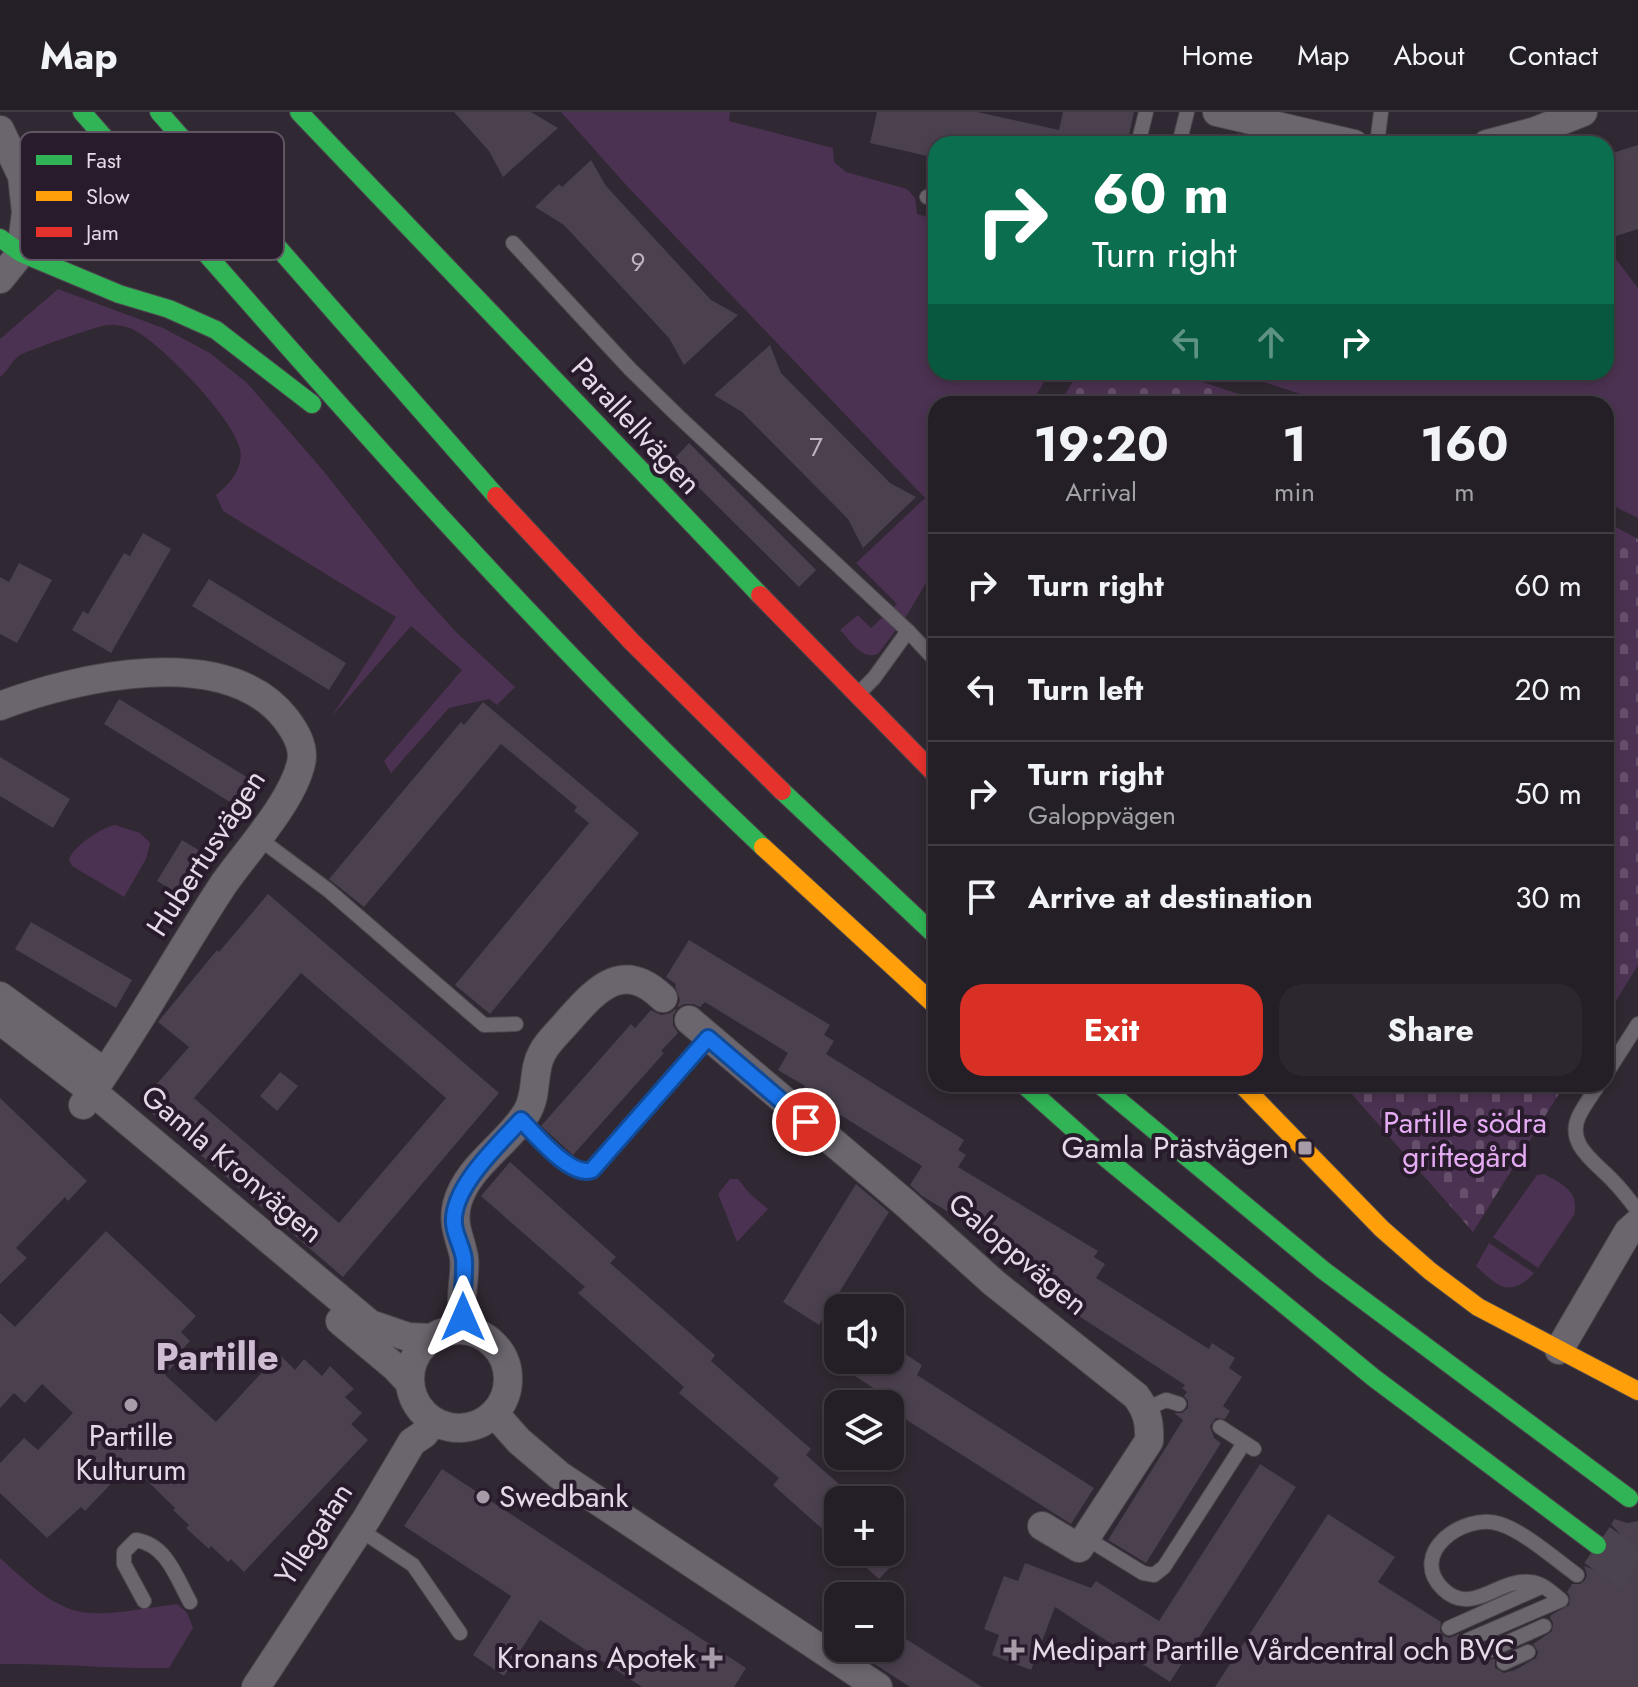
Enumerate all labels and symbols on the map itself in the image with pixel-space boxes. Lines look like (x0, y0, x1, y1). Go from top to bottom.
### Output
legend (20, 132, 284, 260)
text: Fast (86, 144, 122, 176)
text: Slow (86, 180, 130, 212)
text: Jam (83, 216, 119, 248)
house number: 9 (631, 243, 645, 281)
street label: Parallellvägen (561, 347, 711, 504)
house number: 7 (809, 428, 823, 466)
street label: Hubertusvägen (136, 761, 276, 945)
street label: Gamla Kronvägen (132, 1074, 333, 1253)
pin (772, 1088, 840, 1156)
park label: Partille södra griftegård (1383, 1101, 1547, 1178)
place label: Gamla Prästvägen (1062, 1126, 1289, 1169)
marker: Gamla Prästvägen (1296, 1139, 1314, 1157)
street label: Galoppvägen (939, 1182, 1098, 1325)
position arrow (421, 1275, 505, 1359)
district label: Partille (155, 1329, 279, 1384)
marker: Partille Kulturum (122, 1396, 140, 1414)
place label: Partille Kulturum (75, 1414, 187, 1491)
street label: Yllegatan (264, 1474, 363, 1594)
place label: Swedbank (499, 1475, 629, 1518)
marker: Swedbank (474, 1488, 492, 1506)
place label: Medipart Partille Vårdcentral och BVC (1032, 1628, 1515, 1671)
place label: Kronans Apotek (497, 1636, 697, 1679)
marker: Medipart Partille Vårdcentral och BVC (1003, 1639, 1025, 1661)
marker: Kronans Apotek (703, 1649, 721, 1667)

